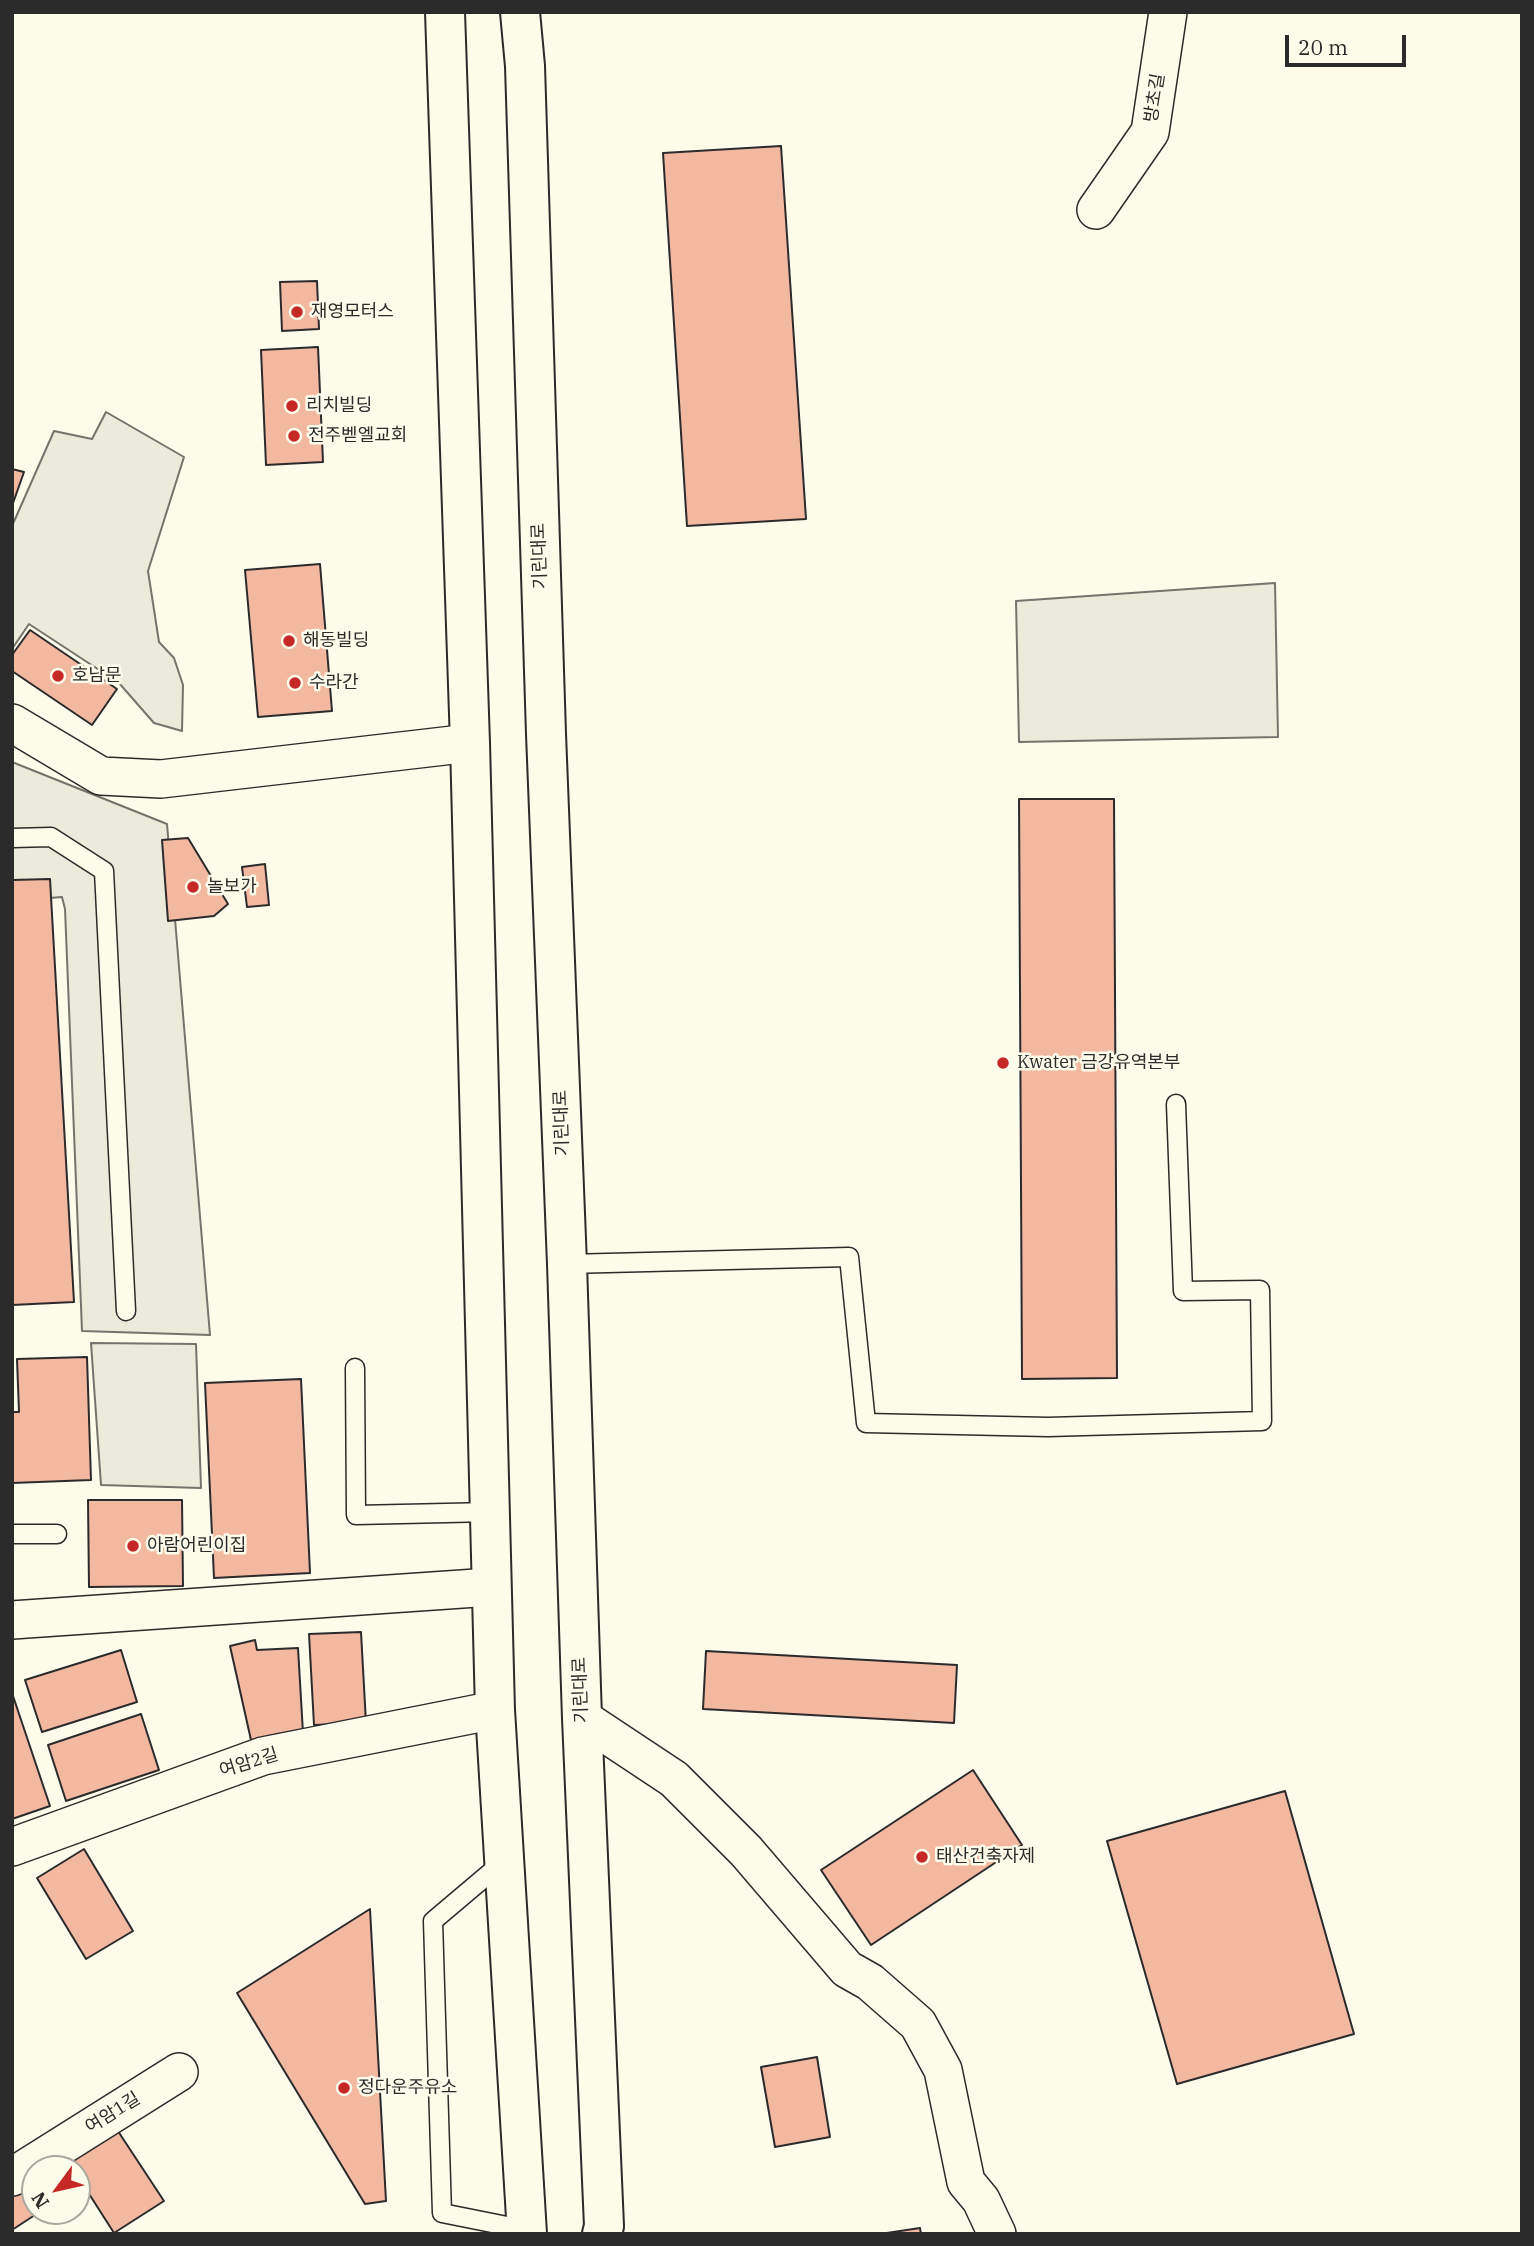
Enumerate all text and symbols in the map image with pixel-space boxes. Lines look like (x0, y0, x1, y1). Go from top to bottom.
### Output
scale bar (1289, 21, 1410, 65)
text: 20 m (1298, 33, 1348, 61)
street label: 방초길 (1140, 72, 1170, 124)
place label: 재영모터스 (311, 301, 394, 323)
marker: 재영모터스 (289, 304, 305, 320)
place label: 리치빌딩 (306, 395, 372, 417)
marker: 리치빌딩 (284, 398, 300, 414)
place label: 전주벧엘교회 (308, 425, 407, 447)
marker: 전주벧엘교회 (286, 428, 302, 444)
street label: 기린대로 (528, 523, 552, 589)
place label: 해동빌딩 (303, 630, 369, 652)
marker: 해동빌딩 (281, 633, 297, 649)
place label: 호남문 (72, 665, 122, 687)
marker: 호남문 (50, 668, 66, 684)
place label: 수라간 (309, 672, 359, 694)
marker: 수라간 (287, 675, 303, 691)
place label: 놀보가 (207, 876, 257, 898)
marker: 놀보가 (185, 879, 201, 895)
place label: Kwater 금강유역본부 (1017, 1052, 1180, 1074)
marker: Kwater 금강유역본부 (995, 1055, 1011, 1071)
street label: 기린대로 (550, 1090, 574, 1156)
place label: 아람어린이집 (147, 1535, 246, 1557)
marker: 아람어린이집 (125, 1538, 141, 1554)
street label: 기린대로 (569, 1657, 593, 1723)
street label: 여암2길 (217, 1744, 281, 1782)
place label: 태산건축자제 (936, 1846, 1035, 1868)
marker: 태산건축자제 (914, 1849, 930, 1865)
place label: 정다운주유소 (358, 2077, 457, 2099)
marker: 정다운주유소 (336, 2080, 352, 2096)
street label: 여암1길 (82, 2088, 144, 2138)
north arrow (21, 2155, 91, 2225)
text: N (26, 2188, 54, 2213)

